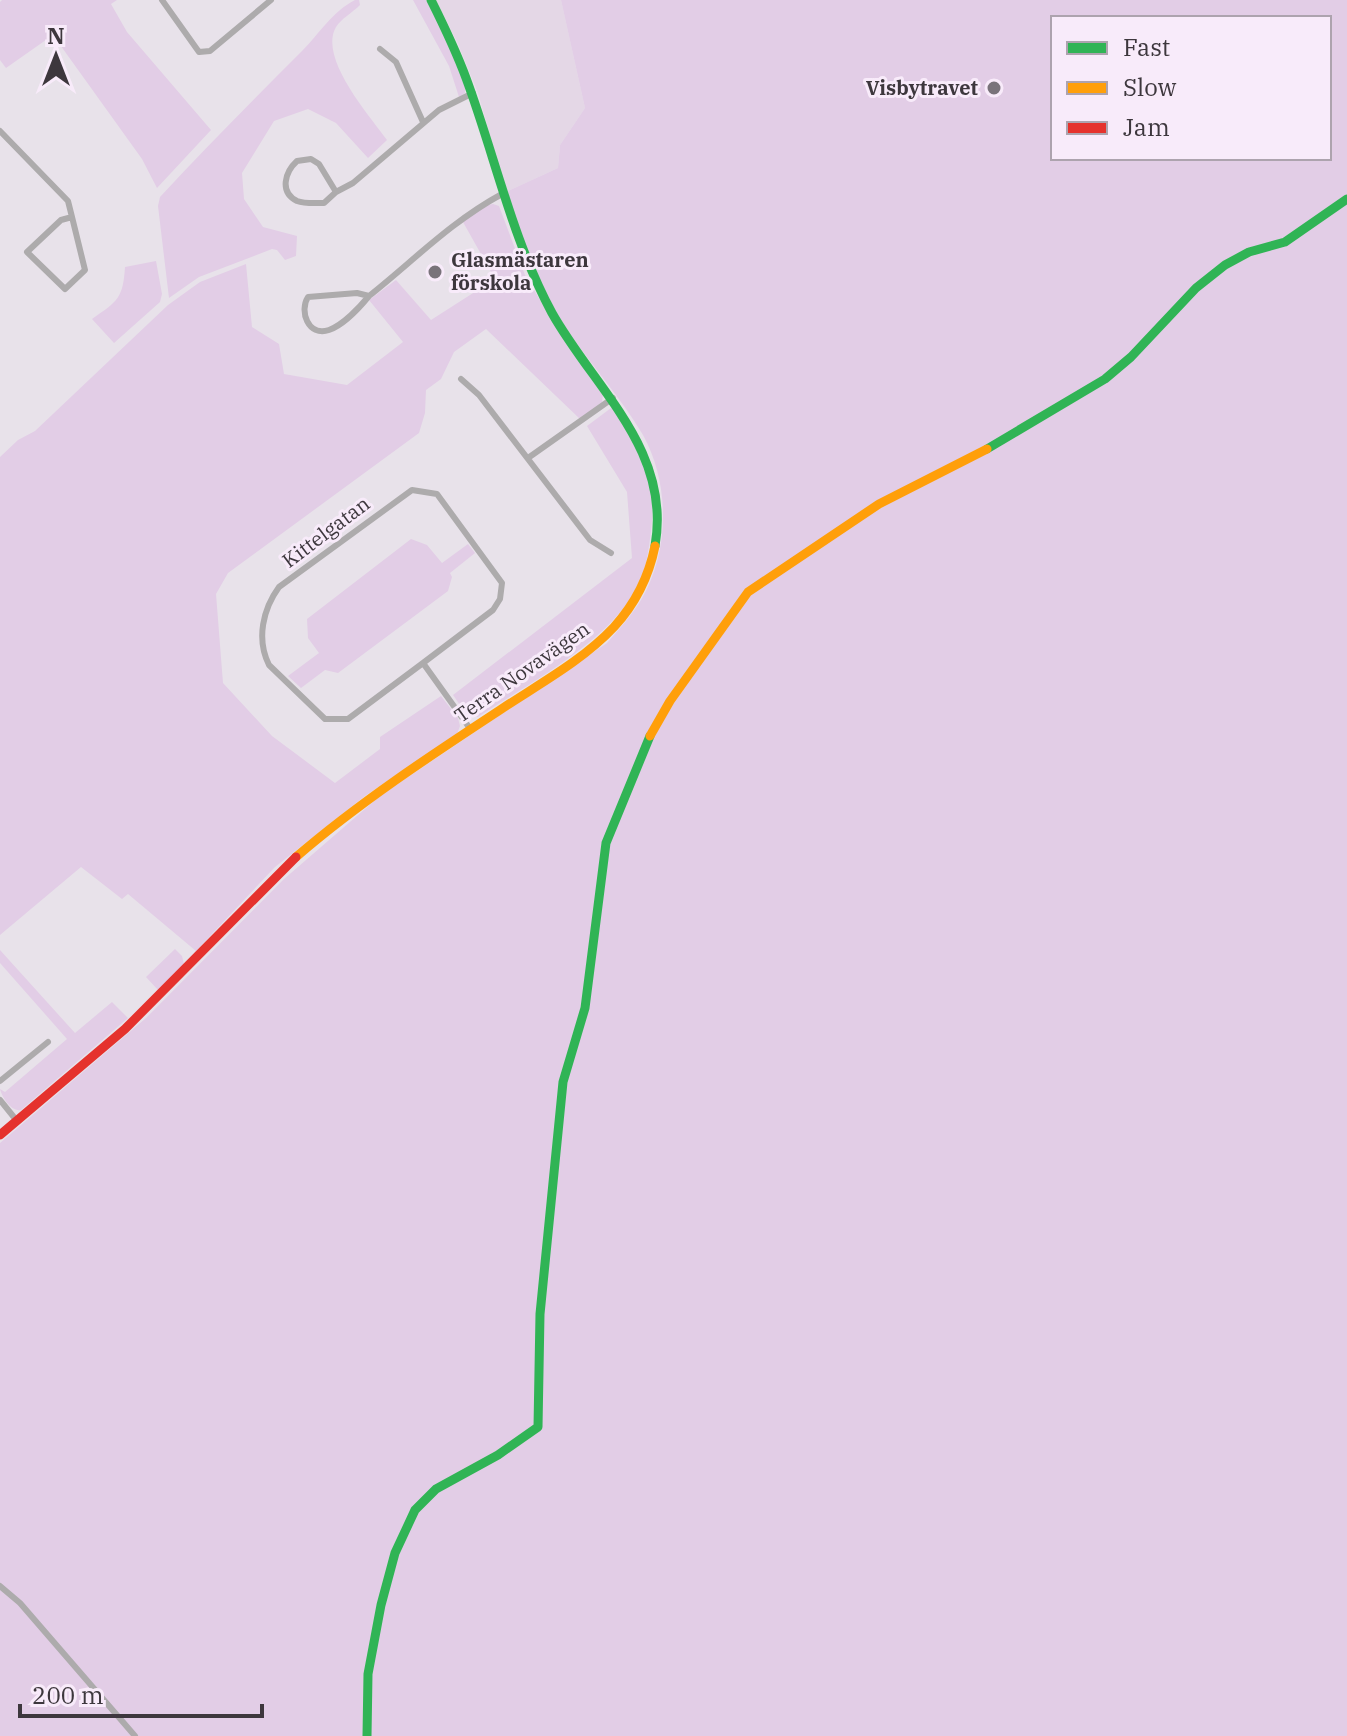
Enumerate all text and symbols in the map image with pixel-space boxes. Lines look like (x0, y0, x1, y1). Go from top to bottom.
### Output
north arrow (16, 16, 96, 96)
legend (1051, 16, 1331, 160)
text: N (47, 21, 65, 50)
text: Fast (1123, 31, 1170, 63)
text: Slow (1123, 71, 1177, 103)
place label: Visbytravet (866, 74, 979, 101)
marker: Visbytravet (985, 79, 1003, 97)
text: Jam (1123, 111, 1170, 143)
place label: Glasmästaren förskola (451, 246, 589, 296)
marker: Glasmästaren förskola (426, 263, 444, 281)
street label: Kittelgatan (276, 490, 375, 573)
street label: Terra Novavägen (449, 615, 595, 728)
scale bar (20, 1668, 262, 1718)
text: 200 m (32, 1679, 104, 1711)

